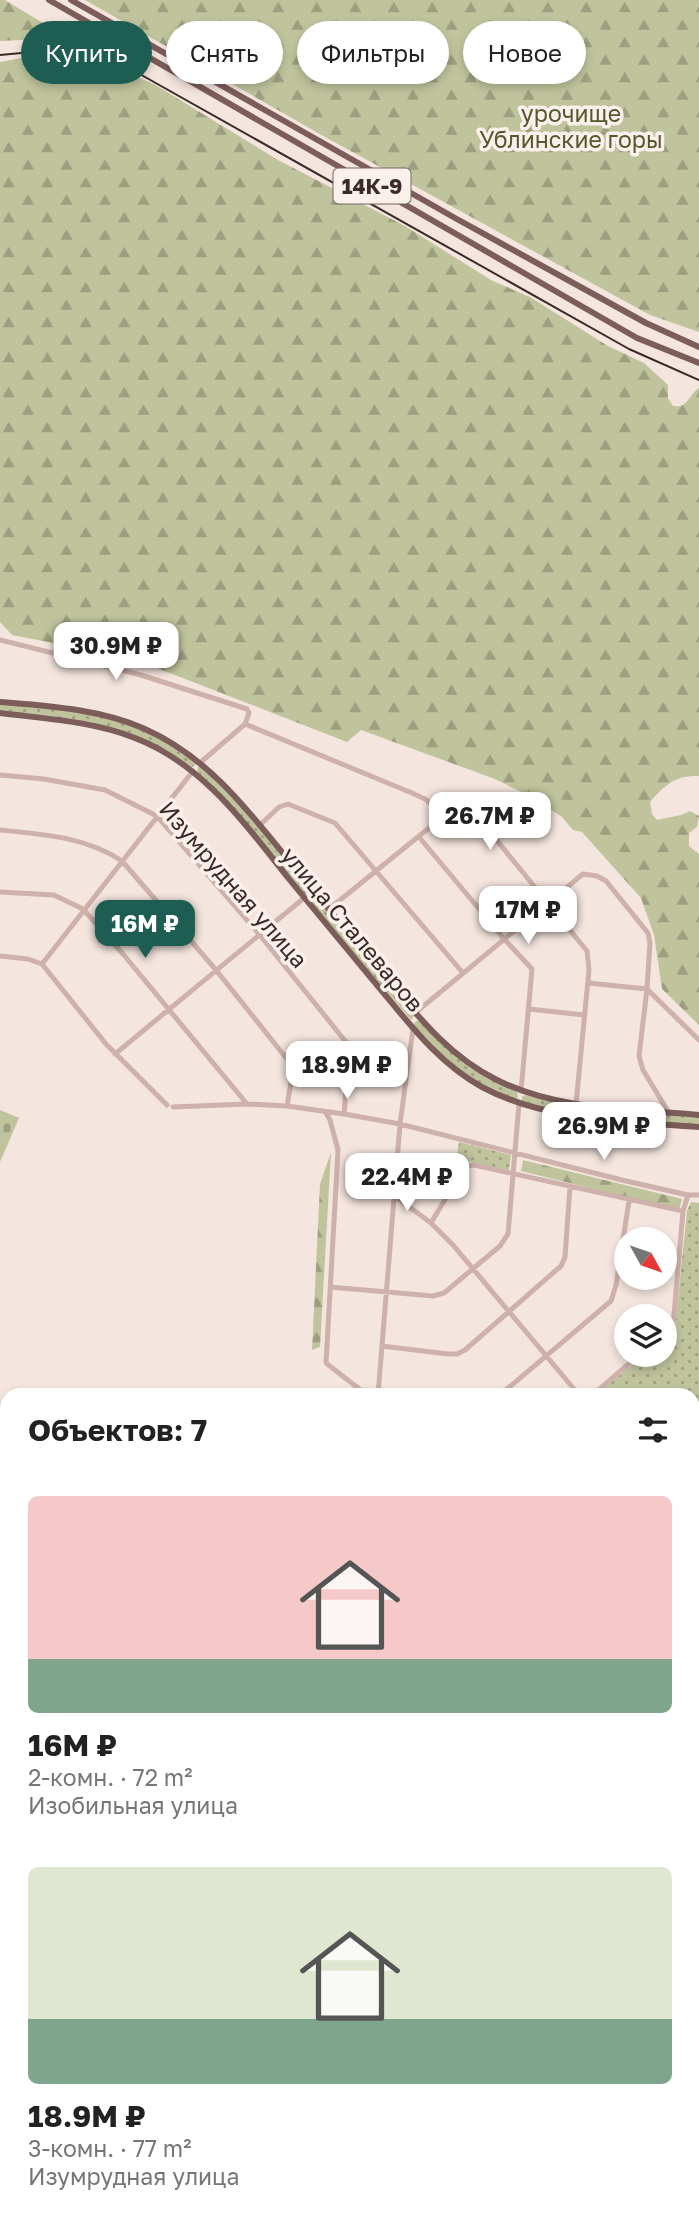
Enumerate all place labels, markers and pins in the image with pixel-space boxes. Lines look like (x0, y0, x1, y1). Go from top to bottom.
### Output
pin: 30.9M ₽ (51, 622, 181, 682)
pin: 26.7M ₽ (425, 792, 555, 852)
pin: 17M ₽ (479, 886, 577, 946)
pin: 16M ₽ (96, 900, 194, 960)
pin: 18.9M ₽ (282, 1042, 412, 1101)
pin: 26.9M ₽ (539, 1102, 669, 1162)
pin: 22.4M ₽ (342, 1154, 472, 1213)

